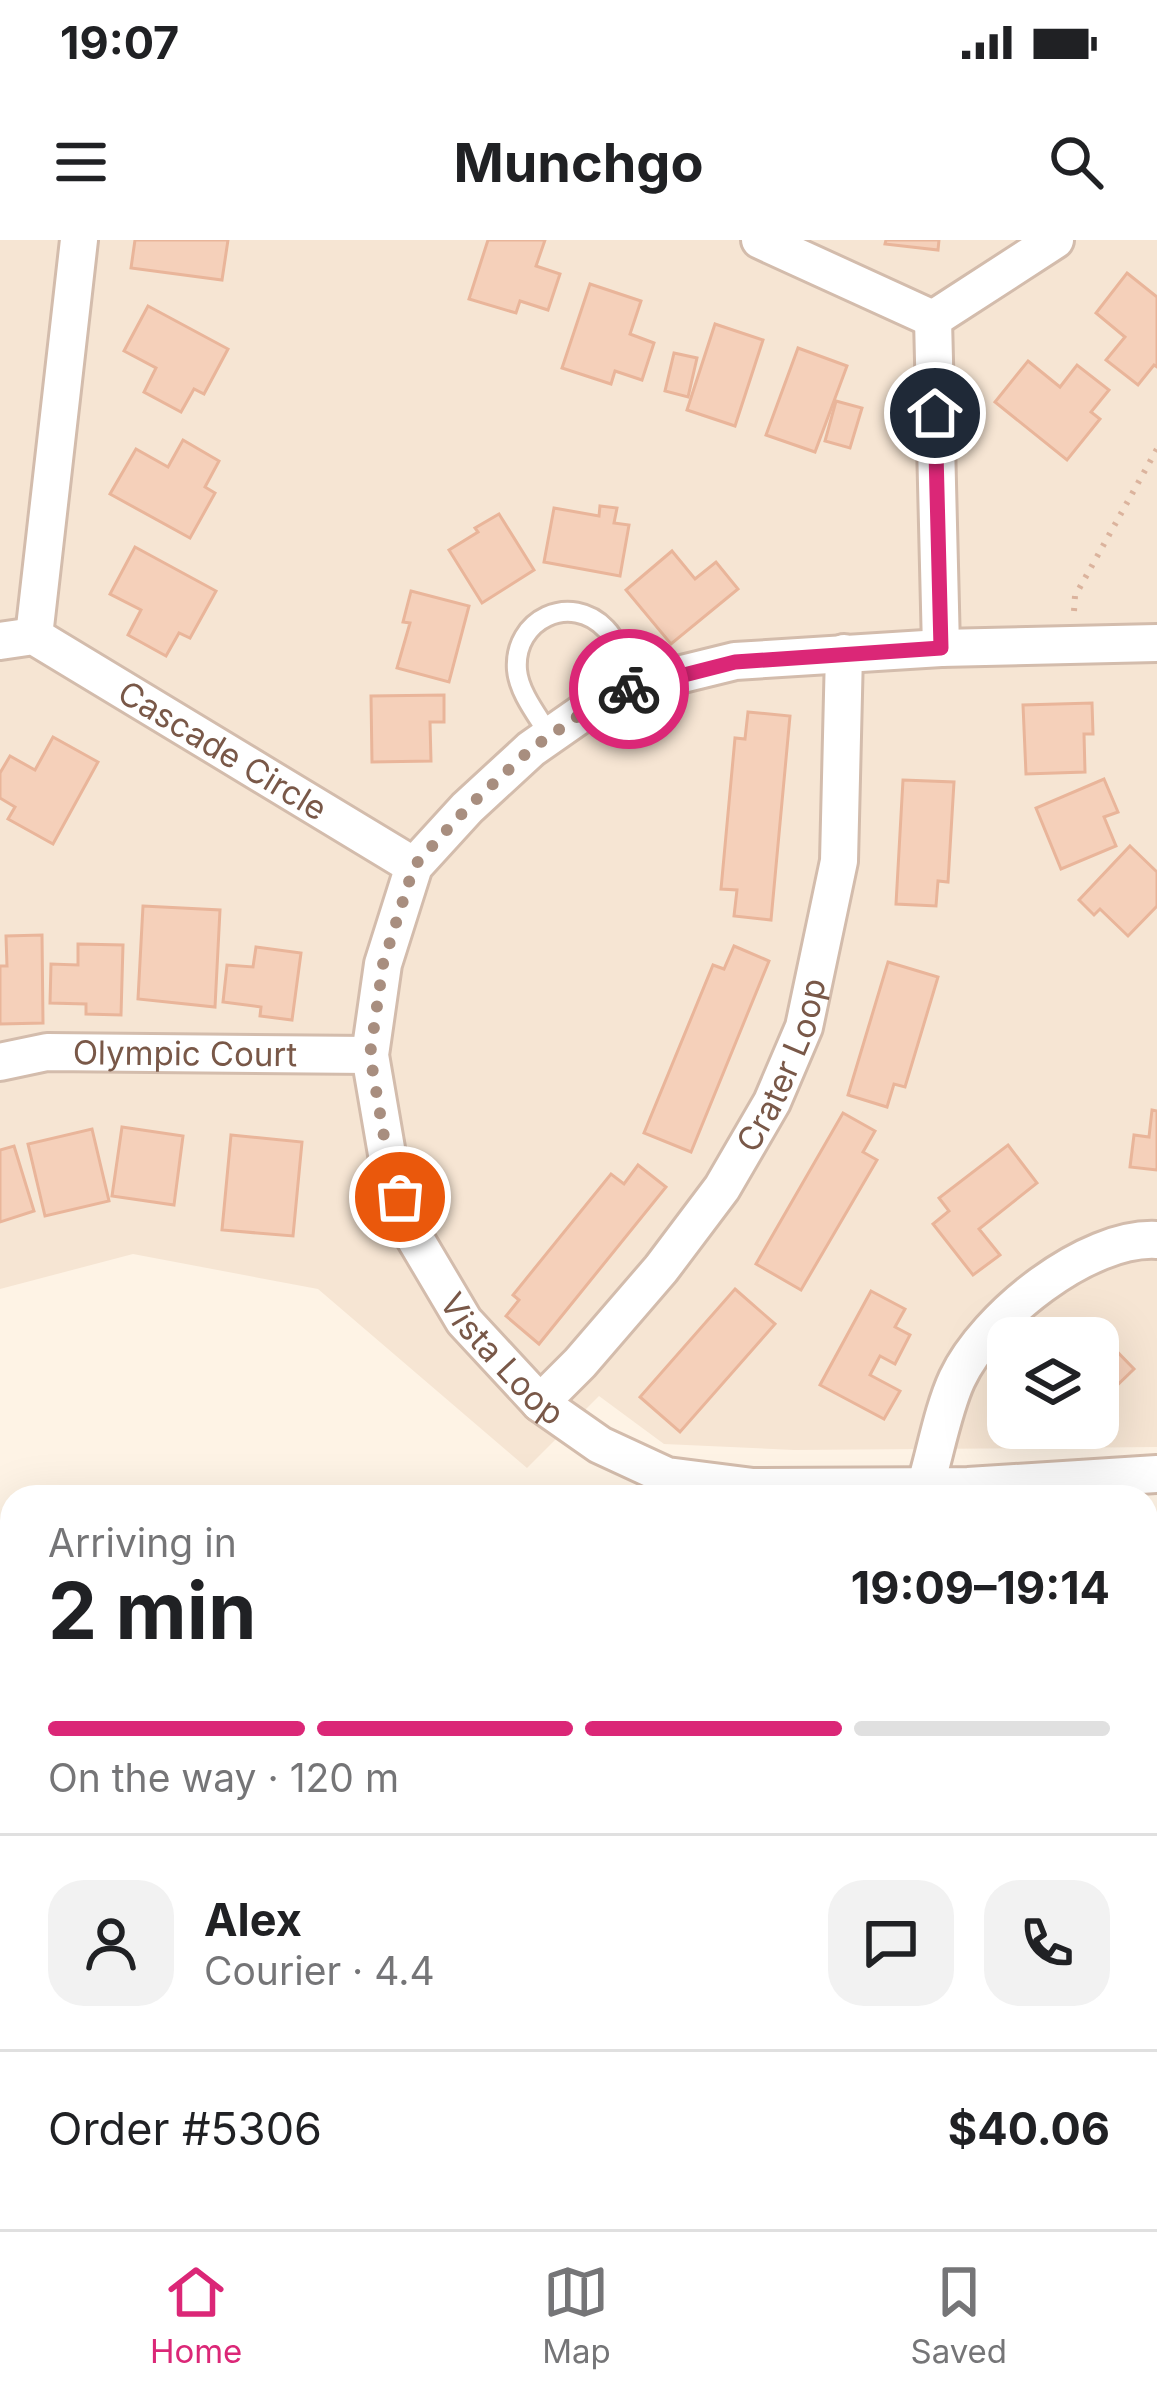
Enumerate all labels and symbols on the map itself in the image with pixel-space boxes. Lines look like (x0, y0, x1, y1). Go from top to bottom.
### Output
pin (884, 362, 986, 464)
courier (569, 629, 689, 749)
street label: Cascade Circle (111, 672, 334, 829)
street label: Crater Loop (728, 975, 834, 1159)
street label: Olympic Court (73, 1032, 298, 1074)
pin (349, 1146, 451, 1248)
street label: Vista Loop (432, 1286, 571, 1433)

